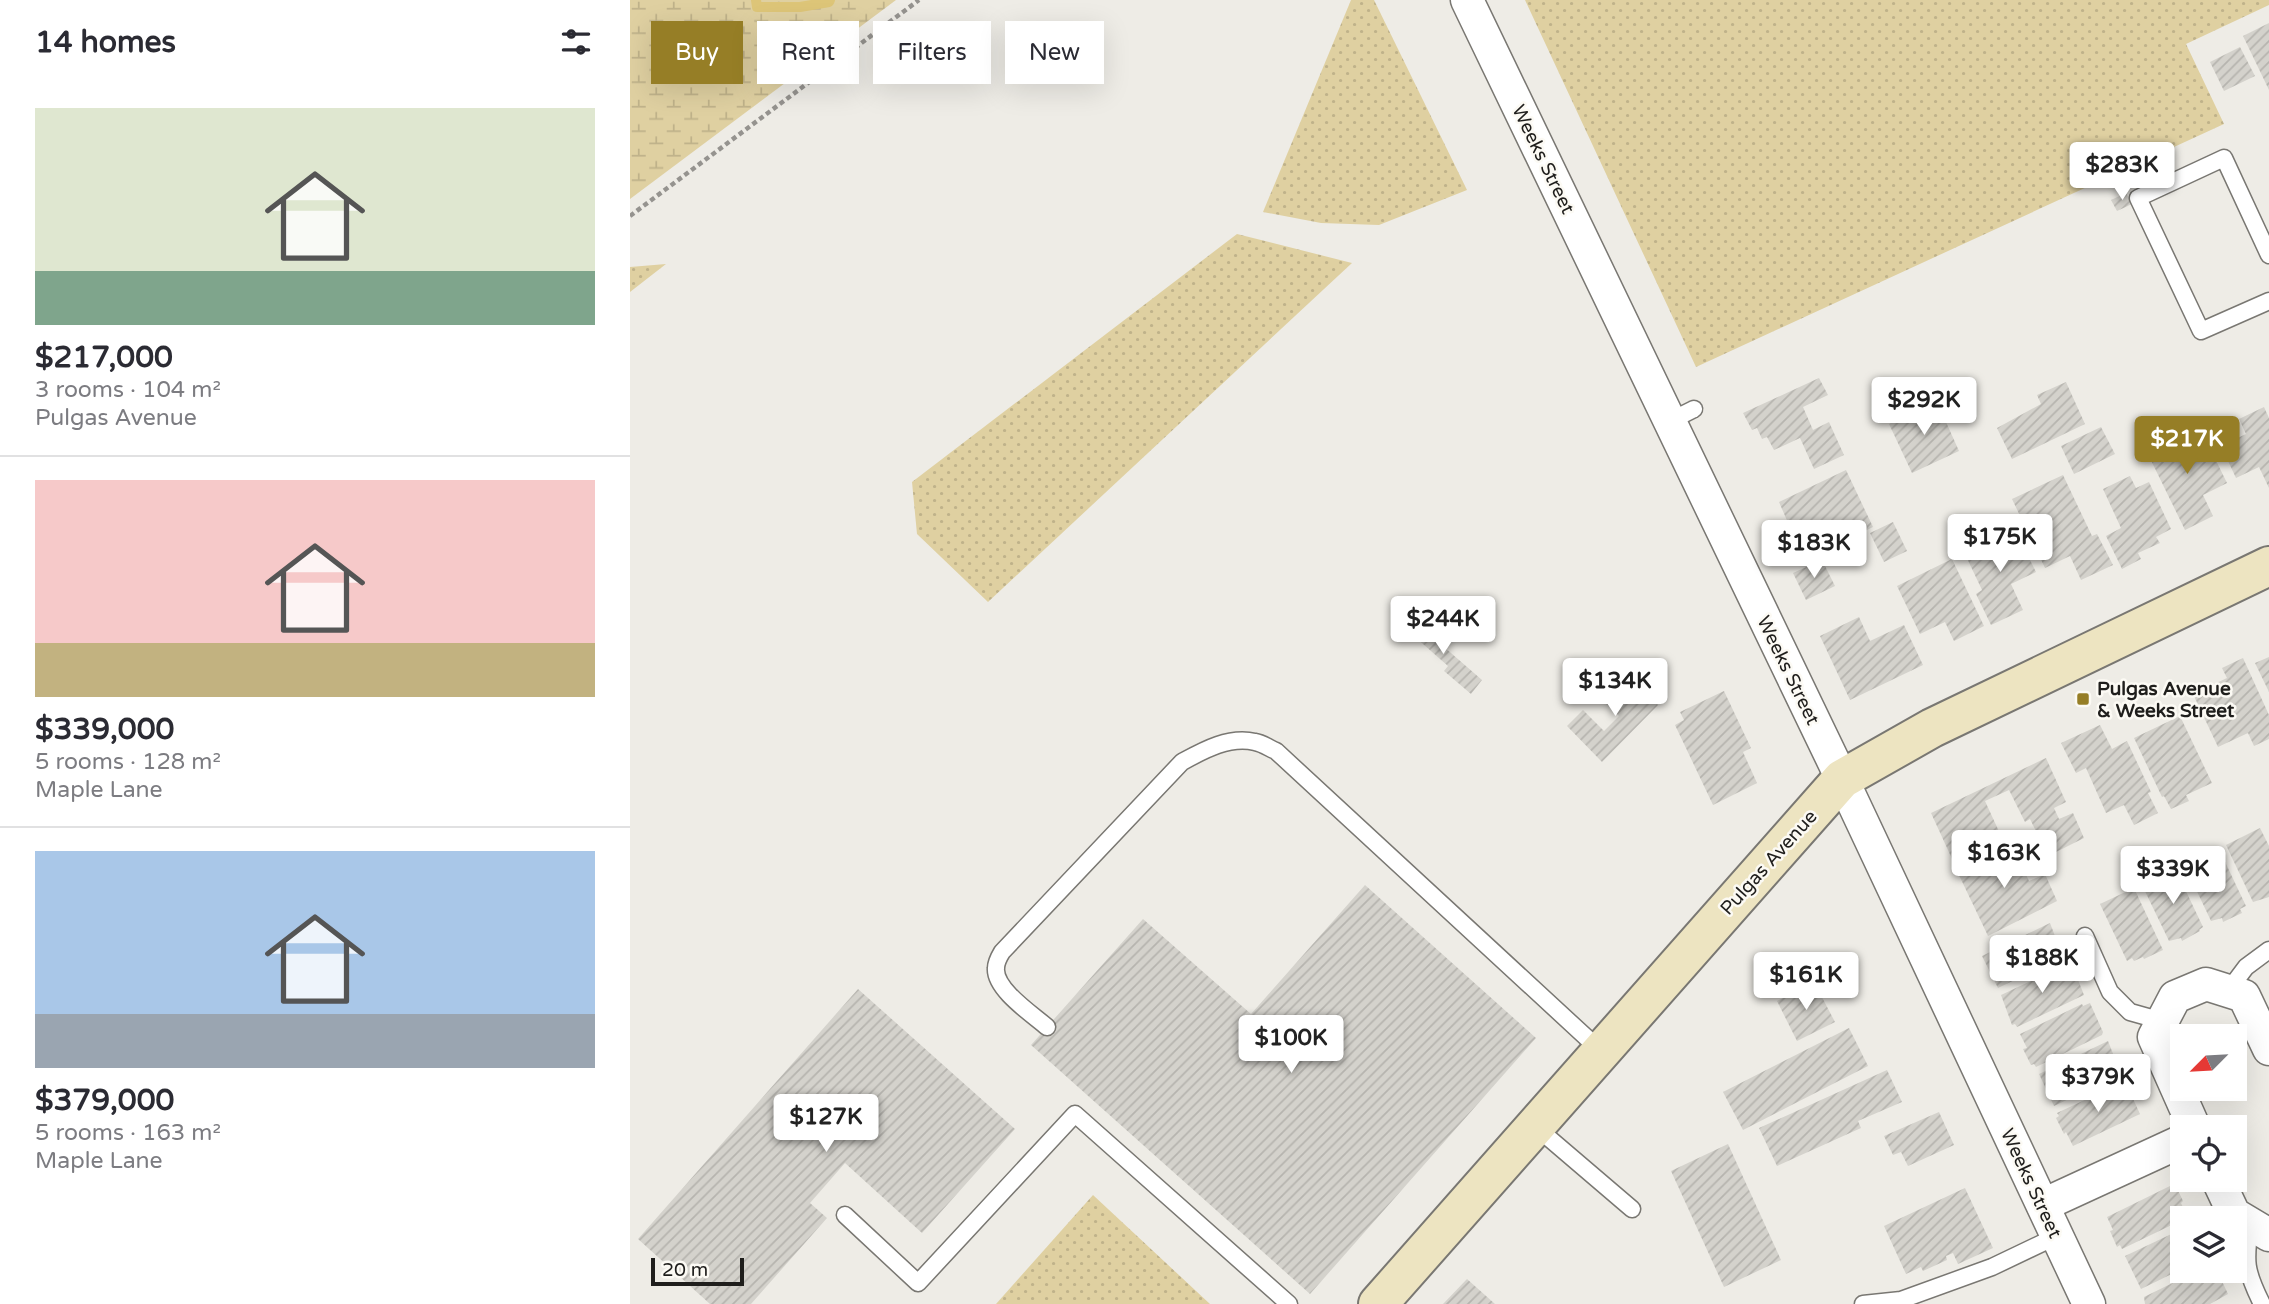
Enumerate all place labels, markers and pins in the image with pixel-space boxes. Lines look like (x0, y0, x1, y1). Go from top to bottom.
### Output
pin: $283K (2073, 142, 2171, 202)
pin: $292K (1875, 378, 1973, 437)
pin: $217K (2138, 416, 2236, 476)
pin: $175K (1951, 514, 2049, 574)
pin: $183K (1765, 520, 1863, 580)
pin: $244K (1394, 596, 1492, 656)
pin: $134K (1566, 658, 1664, 718)
place label: Pulgas Avenue & Weeks Street (2097, 678, 2235, 722)
marker: Pulgas Avenue & Weeks Street (2075, 691, 2091, 707)
pin: $163K (1955, 830, 2053, 890)
pin: $339K (2124, 846, 2222, 906)
pin: $188K (1993, 936, 2091, 995)
pin: $161K (1757, 953, 1855, 1012)
pin: $100K (1242, 1016, 1340, 1075)
pin: $379K (2049, 1054, 2147, 1114)
pin: $127K (777, 1094, 875, 1154)

